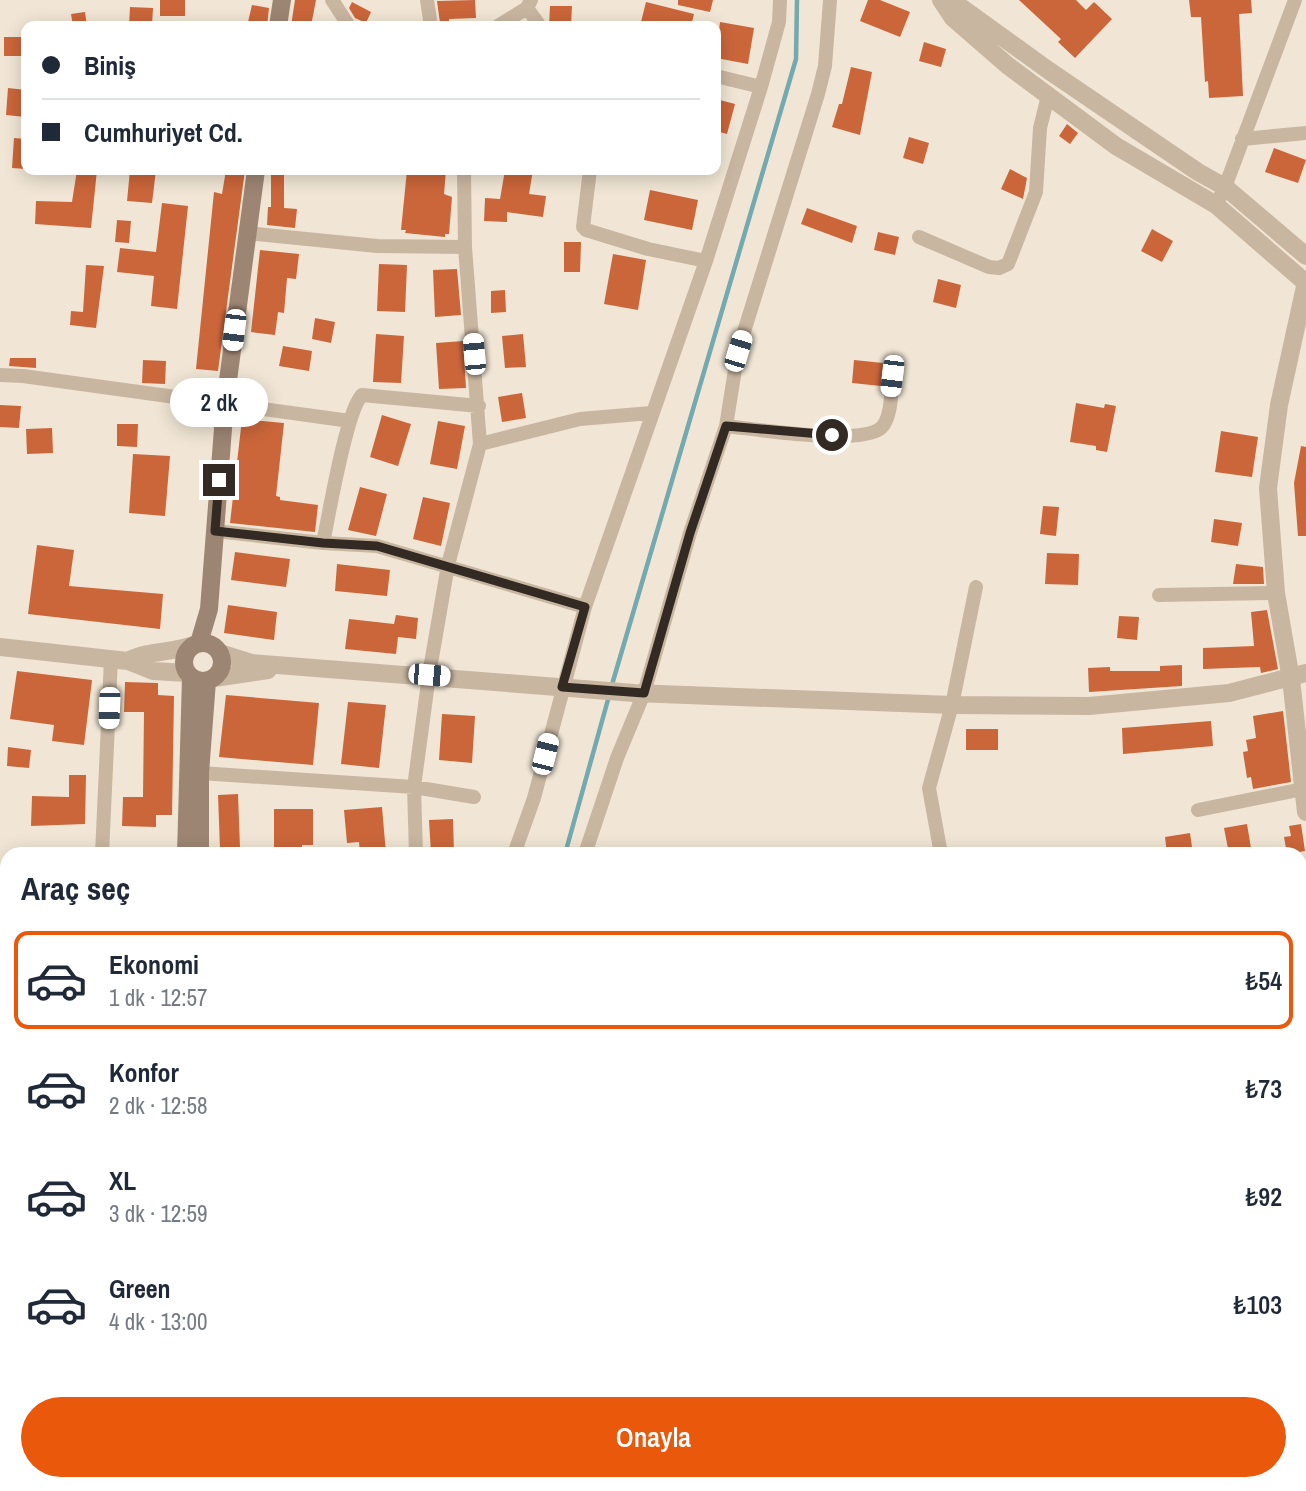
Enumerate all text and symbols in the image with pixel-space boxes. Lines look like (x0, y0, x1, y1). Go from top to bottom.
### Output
text: Biniş (84, 48, 136, 83)
text: Cumhuriyet Cd. (84, 115, 243, 150)
car (222, 308, 247, 352)
car (722, 328, 755, 374)
car (462, 332, 487, 376)
car (880, 354, 905, 398)
callout: 2 dk (170, 378, 268, 428)
text: 2 dk (200, 387, 238, 418)
route start (816, 419, 848, 451)
route end (203, 464, 235, 496)
car (408, 663, 451, 687)
car (98, 687, 121, 729)
car (530, 731, 561, 777)
text: Araç seç (21, 867, 130, 910)
text: Ekonomi (109, 947, 199, 982)
icon: car (25, 949, 88, 1012)
text: ₺54 (1246, 963, 1282, 998)
text: 1 dk · 12:57 (109, 982, 208, 1013)
text: Konfor (109, 1055, 179, 1090)
icon: car (25, 1057, 88, 1120)
text: ₺73 (1246, 1071, 1282, 1106)
text: 2 dk · 12:58 (109, 1090, 208, 1121)
text: XL (109, 1163, 136, 1198)
icon: car (25, 1165, 88, 1228)
text: ₺92 (1246, 1179, 1282, 1214)
text: 3 dk · 12:59 (109, 1198, 208, 1229)
text: Green (109, 1271, 171, 1306)
icon: car (25, 1273, 88, 1336)
text: ₺103 (1234, 1287, 1282, 1322)
text: 4 dk · 13:00 (109, 1306, 208, 1337)
button: Onayla (21, 1397, 1286, 1477)

